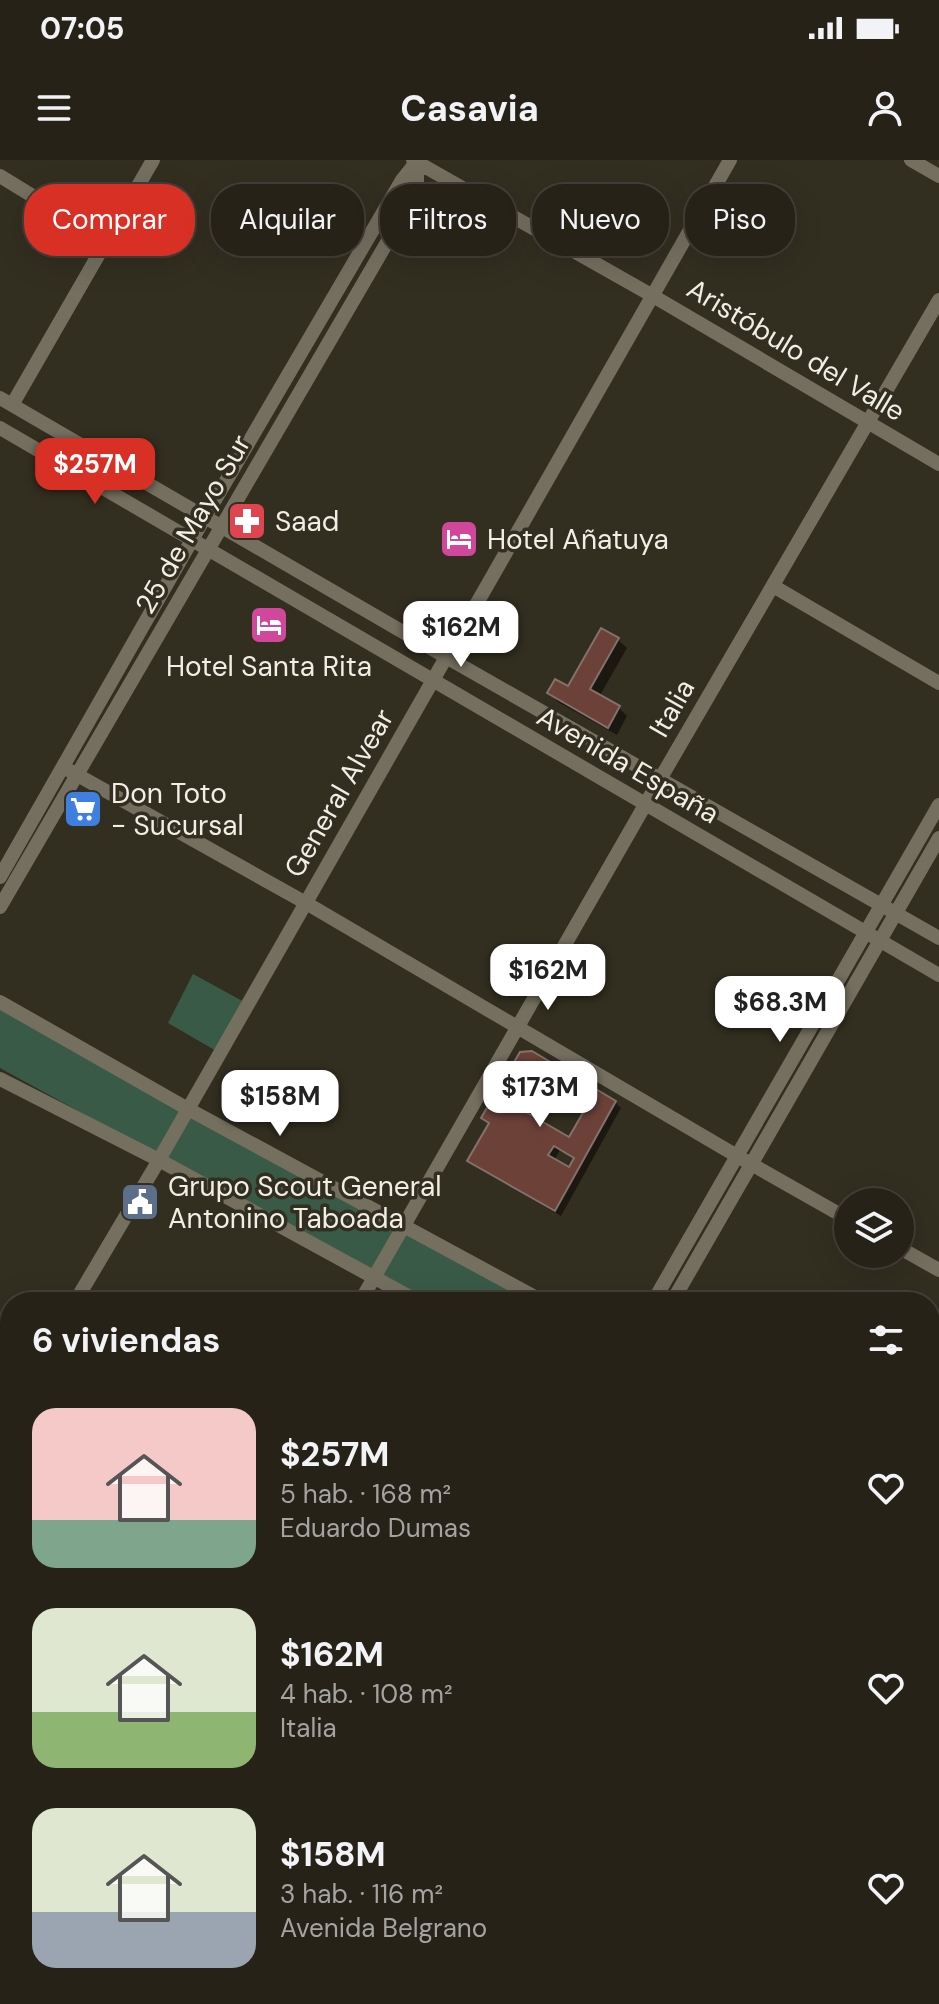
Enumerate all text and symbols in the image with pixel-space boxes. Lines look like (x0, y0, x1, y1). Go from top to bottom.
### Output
text: 07:05 (40, 9, 124, 48)
text: Casavia (400, 85, 539, 132)
icon: menu (32, 86, 76, 130)
icon: person (863, 86, 907, 130)
chip: Comprar (24, 184, 195, 256)
chip: Alquilar (211, 184, 364, 256)
chip: Filtros (380, 184, 516, 256)
chip: Nuevo (532, 184, 669, 256)
chip: Piso (685, 184, 795, 256)
street label: Aristóbulo del Valle (680, 270, 912, 430)
street label: 25 de Mayo Sur (127, 428, 259, 620)
pin: $257M (39, 438, 151, 506)
text: $257M (53, 447, 137, 481)
pharmacy icon: Saad (226, 500, 268, 542)
place label: Saad (275, 503, 339, 540)
hotel icon: Hotel Añatuya (438, 518, 480, 560)
place label: Hotel Añatuya (487, 521, 669, 558)
pin: $162M (405, 601, 517, 669)
hotel icon: Hotel Santa Rita (248, 604, 290, 646)
text: $162M (421, 610, 501, 644)
place label: Hotel Santa Rita (166, 648, 372, 685)
street label: Italia (641, 672, 703, 744)
street label: Avenida España (530, 698, 726, 832)
street label: General Alvear (276, 702, 402, 884)
place label: Don Toto - Sucursal (111, 775, 244, 844)
supermarket icon: Don Toto - Sucursal (62, 788, 104, 830)
pin: $162M (492, 944, 604, 1012)
text: $162M (508, 953, 588, 987)
pin: $68.3M (715, 976, 845, 1044)
text: $68.3M (733, 985, 827, 1019)
pin: $173M (484, 1061, 596, 1129)
pin: $158M (224, 1070, 336, 1138)
text: $173M (501, 1070, 579, 1104)
text: $158M (240, 1079, 320, 1113)
place label: Grupo Scout General Antonino Taboada (168, 1168, 441, 1237)
public building icon: Grupo Scout General Antonino Taboada (119, 1181, 161, 1223)
map controls (834, 1188, 914, 1268)
button: layers (834, 1188, 914, 1268)
text: 6 viviendas (32, 1318, 220, 1363)
icon: filters (864, 1318, 908, 1362)
text: $257M (280, 1432, 389, 1477)
icon: home (96, 1440, 192, 1536)
icon: heart (864, 1466, 908, 1510)
text: 5 hab. · 168 m² (280, 1477, 451, 1511)
text: Eduardo Dumas (280, 1511, 471, 1545)
text: $162M (280, 1632, 384, 1677)
icon: home (96, 1640, 192, 1736)
icon: heart (864, 1666, 908, 1710)
text: 4 hab. · 108 m² (280, 1677, 453, 1711)
text: Italia (280, 1711, 337, 1745)
text: $158M (280, 1832, 386, 1877)
icon: home (96, 1840, 192, 1936)
icon: heart (864, 1866, 908, 1910)
text: 3 hab. · 116 m² (280, 1877, 443, 1911)
text: Avenida Belgrano (280, 1911, 487, 1945)

